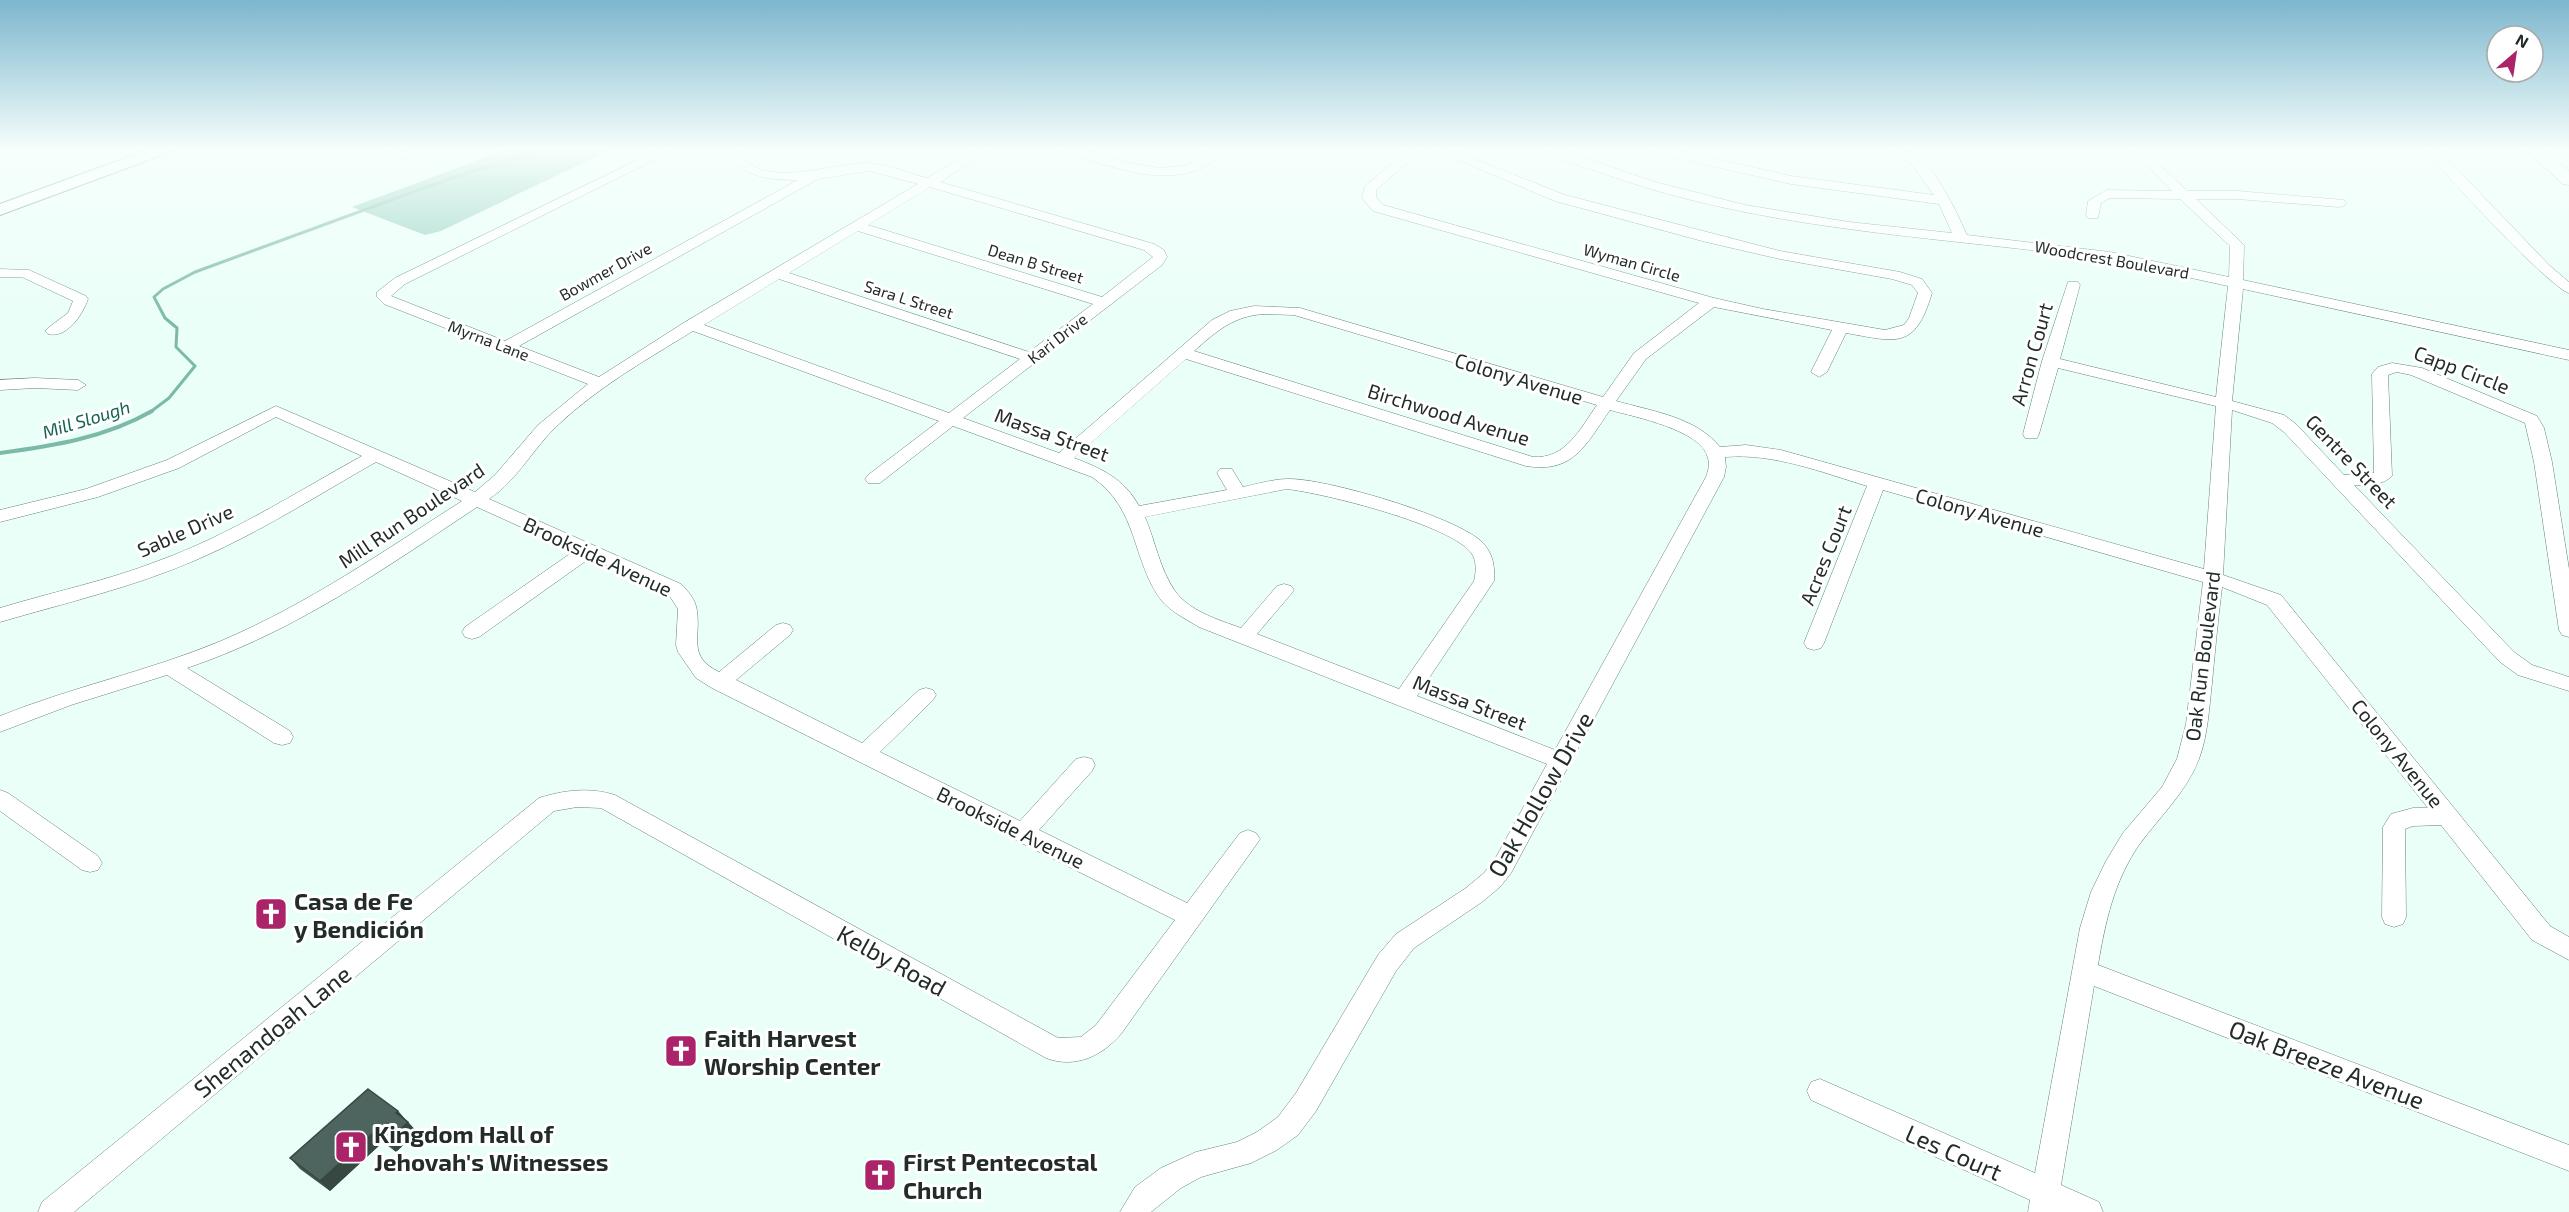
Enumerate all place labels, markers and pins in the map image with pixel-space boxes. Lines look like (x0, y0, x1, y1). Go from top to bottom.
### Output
place label: Casa de Fe y Bendición (294, 886, 424, 943)
church icon: Casa de Fe y Bendición (253, 896, 289, 932)
place label: Faith Harvest Worship Center (704, 1023, 881, 1080)
church icon: Faith Harvest Worship Center (663, 1033, 699, 1069)
place label: Kingdom Hall of Jehovah's Witnesses (374, 1119, 609, 1176)
church icon: Kingdom Hall of Jehovah's Witnesses (333, 1129, 369, 1165)
place label: First Pentecostal Church (903, 1147, 1098, 1204)
church icon: First Pentecostal Church (862, 1157, 898, 1193)

